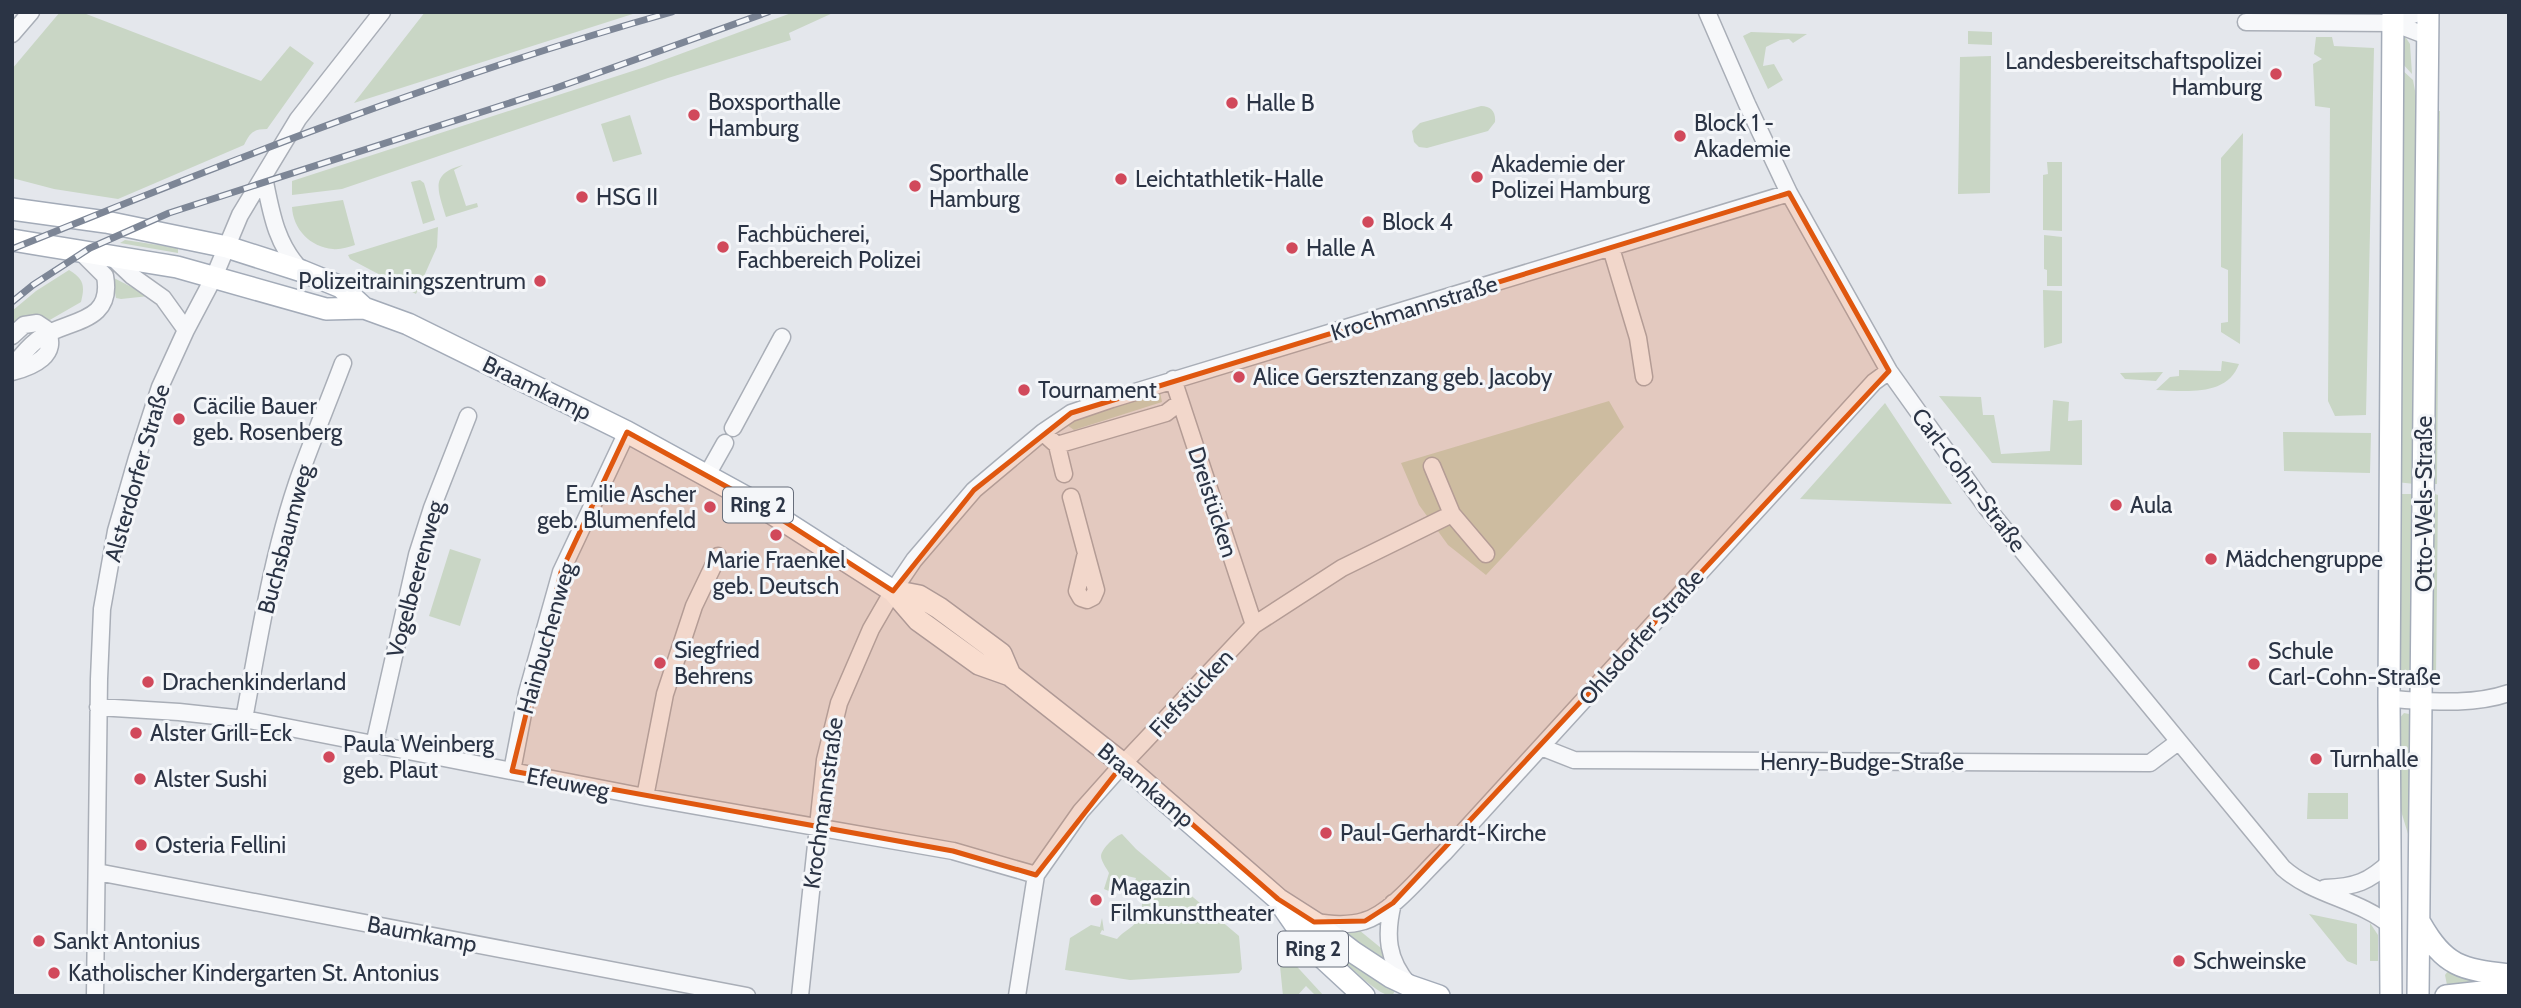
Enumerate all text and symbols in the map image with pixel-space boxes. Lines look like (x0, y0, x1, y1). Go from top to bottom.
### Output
place label: Landesbereitschaftspolizei Hamburg (2005, 47, 2263, 101)
marker: Landesbereitschaftspolizei Hamburg (2268, 66, 2284, 82)
place label: Boxsporthalle Hamburg (708, 88, 841, 142)
place label: Halle B (1246, 89, 1315, 117)
marker: Halle B (1224, 95, 1240, 111)
marker: Boxsporthalle Hamburg (686, 107, 702, 123)
place label: Block 1 - Akademie (1694, 109, 1791, 163)
marker: Block 1 - Akademie (1672, 128, 1688, 144)
place label: Akademie der Polizei Hamburg (1491, 150, 1650, 204)
place label: Sporthalle Hamburg (929, 159, 1029, 213)
place label: Leichtathletik-Halle (1135, 165, 1324, 193)
marker: Akademie der Polizei Hamburg (1469, 169, 1485, 185)
marker: Leichtathletik-Halle (1113, 171, 1129, 187)
marker: Sporthalle Hamburg (907, 178, 923, 194)
place label: HSG II (596, 183, 658, 211)
marker: HSG II (574, 189, 590, 205)
place label: Block 4 (1382, 208, 1453, 236)
marker: Block 4 (1360, 214, 1376, 230)
place label: Fachbücherei, Fachbereich Polizei (737, 220, 921, 274)
place label: Halle A (1306, 234, 1375, 262)
marker: Fachbücherei, Fachbereich Polizei (715, 239, 731, 255)
marker: Halle A (1284, 240, 1300, 256)
place label: Polizeitrainingszentrum (298, 267, 526, 295)
street label: Krochmannstraße (1327, 269, 1501, 347)
marker: Polizeitrainingszentrum (532, 273, 548, 289)
street label: Braamkamp (478, 350, 596, 426)
place label: Alice Gersztenzang geb. Jacoby (1253, 363, 1553, 391)
marker: Alice Gersztenzang geb. Jacoby (1231, 369, 1247, 385)
place label: Tournament (1038, 376, 1157, 404)
street label: Alsterdorfer Straße (98, 381, 176, 565)
marker: Tournament (1016, 382, 1032, 398)
place label: Cäcilie Bauer geb. Rosenberg (193, 392, 343, 446)
street label: Carl-Cohn-Straße (1906, 403, 2032, 558)
marker: Cäcilie Bauer geb. Rosenberg (171, 411, 187, 427)
street label: Otto-Wels-Straße (2410, 416, 2438, 592)
street label: Dreistücken (1182, 443, 1244, 561)
street label: Buchsbaumweg (252, 461, 319, 617)
place label: Emilie Ascher geb. Blumenfeld (537, 480, 697, 534)
road number: Ring 2 (723, 488, 793, 522)
place label: Aula (2130, 491, 2172, 519)
street label: Vogelbeerenweg (381, 497, 450, 661)
marker: Aula (2108, 497, 2124, 513)
marker: Emilie Ascher geb. Blumenfeld (702, 499, 718, 515)
marker: Marie Fraenkel geb. Deutsch (768, 527, 784, 543)
place label: Mädchengruppe (2225, 545, 2383, 573)
place label: Marie Fraenkel geb. Deutsch (706, 546, 846, 600)
marker: Mädchengruppe (2203, 551, 2219, 567)
street label: Hainbuchenweg (511, 558, 581, 717)
street label: Ohlsdorfer Straße (1573, 563, 1709, 711)
place label: Siegfried Behrens (674, 636, 760, 690)
place label: Schule Carl-Cohn-Straße (2268, 637, 2441, 691)
street label: Fiefstücken (1143, 643, 1239, 743)
marker: Siegfried Behrens (652, 655, 668, 671)
marker: Schule Carl-Cohn-Straße (2246, 656, 2262, 672)
place label: Drachenkinderland (162, 668, 346, 696)
marker: Drachenkinderland (140, 674, 156, 690)
street label: Krochmannstraße (797, 715, 849, 891)
place label: Alster Grill-Eck (150, 719, 293, 747)
marker: Alster Grill-Eck (128, 725, 144, 741)
place label: Paula Weinberg geb. Plaut (343, 730, 495, 784)
street label: Braamkamp (1092, 737, 1200, 833)
place label: Turnhalle (2330, 745, 2419, 773)
street label: Henry-Budge-Straße (1760, 748, 1964, 776)
marker: Paula Weinberg geb. Plaut (321, 749, 337, 765)
marker: Turnhalle (2308, 751, 2324, 767)
street label: Efeuweg (524, 761, 612, 805)
place label: Alster Sushi (154, 765, 267, 793)
marker: Alster Sushi (132, 771, 148, 787)
place label: Paul-Gerhardt-Kirche (1340, 819, 1547, 847)
marker: Paul-Gerhardt-Kirche (1318, 825, 1334, 841)
place label: Osteria Fellini (155, 831, 286, 859)
marker: Osteria Fellini (133, 837, 149, 853)
place label: Magazin Filmkunsttheater (1110, 873, 1275, 927)
marker: Magazin Filmkunsttheater (1088, 892, 1104, 908)
street label: Baumkamp (365, 910, 479, 958)
place label: Sankt Antonius (53, 927, 200, 955)
road number: Ring 2 (1278, 932, 1348, 967)
marker: Sankt Antonius (31, 933, 47, 949)
place label: Schweinske (2193, 947, 2307, 975)
marker: Schweinske (2171, 953, 2187, 969)
place label: Katholischer Kindergarten St. Antonius (68, 959, 439, 987)
marker: Katholischer Kindergarten St. Antonius (46, 965, 62, 981)

